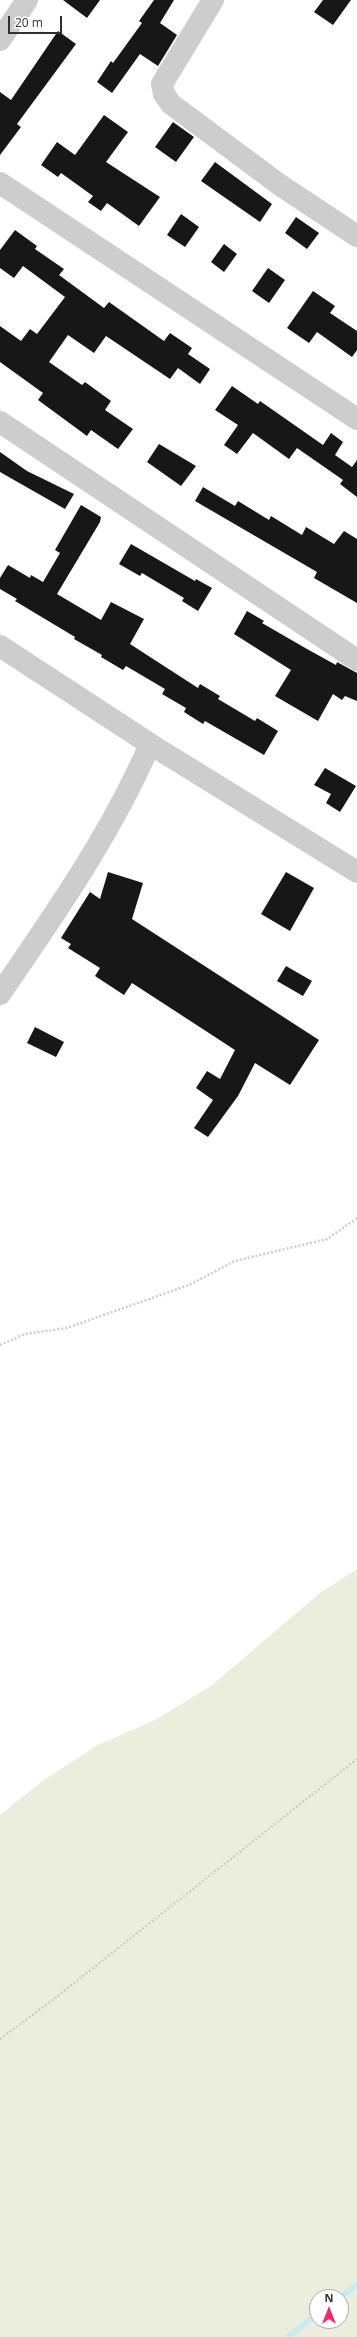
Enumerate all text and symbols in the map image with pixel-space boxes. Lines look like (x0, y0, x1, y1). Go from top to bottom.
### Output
scale bar (10, 8, 64, 34)
text: 20 m (15, 14, 43, 31)
north arrow (309, 2289, 349, 2329)
text: N (325, 2290, 333, 2305)

